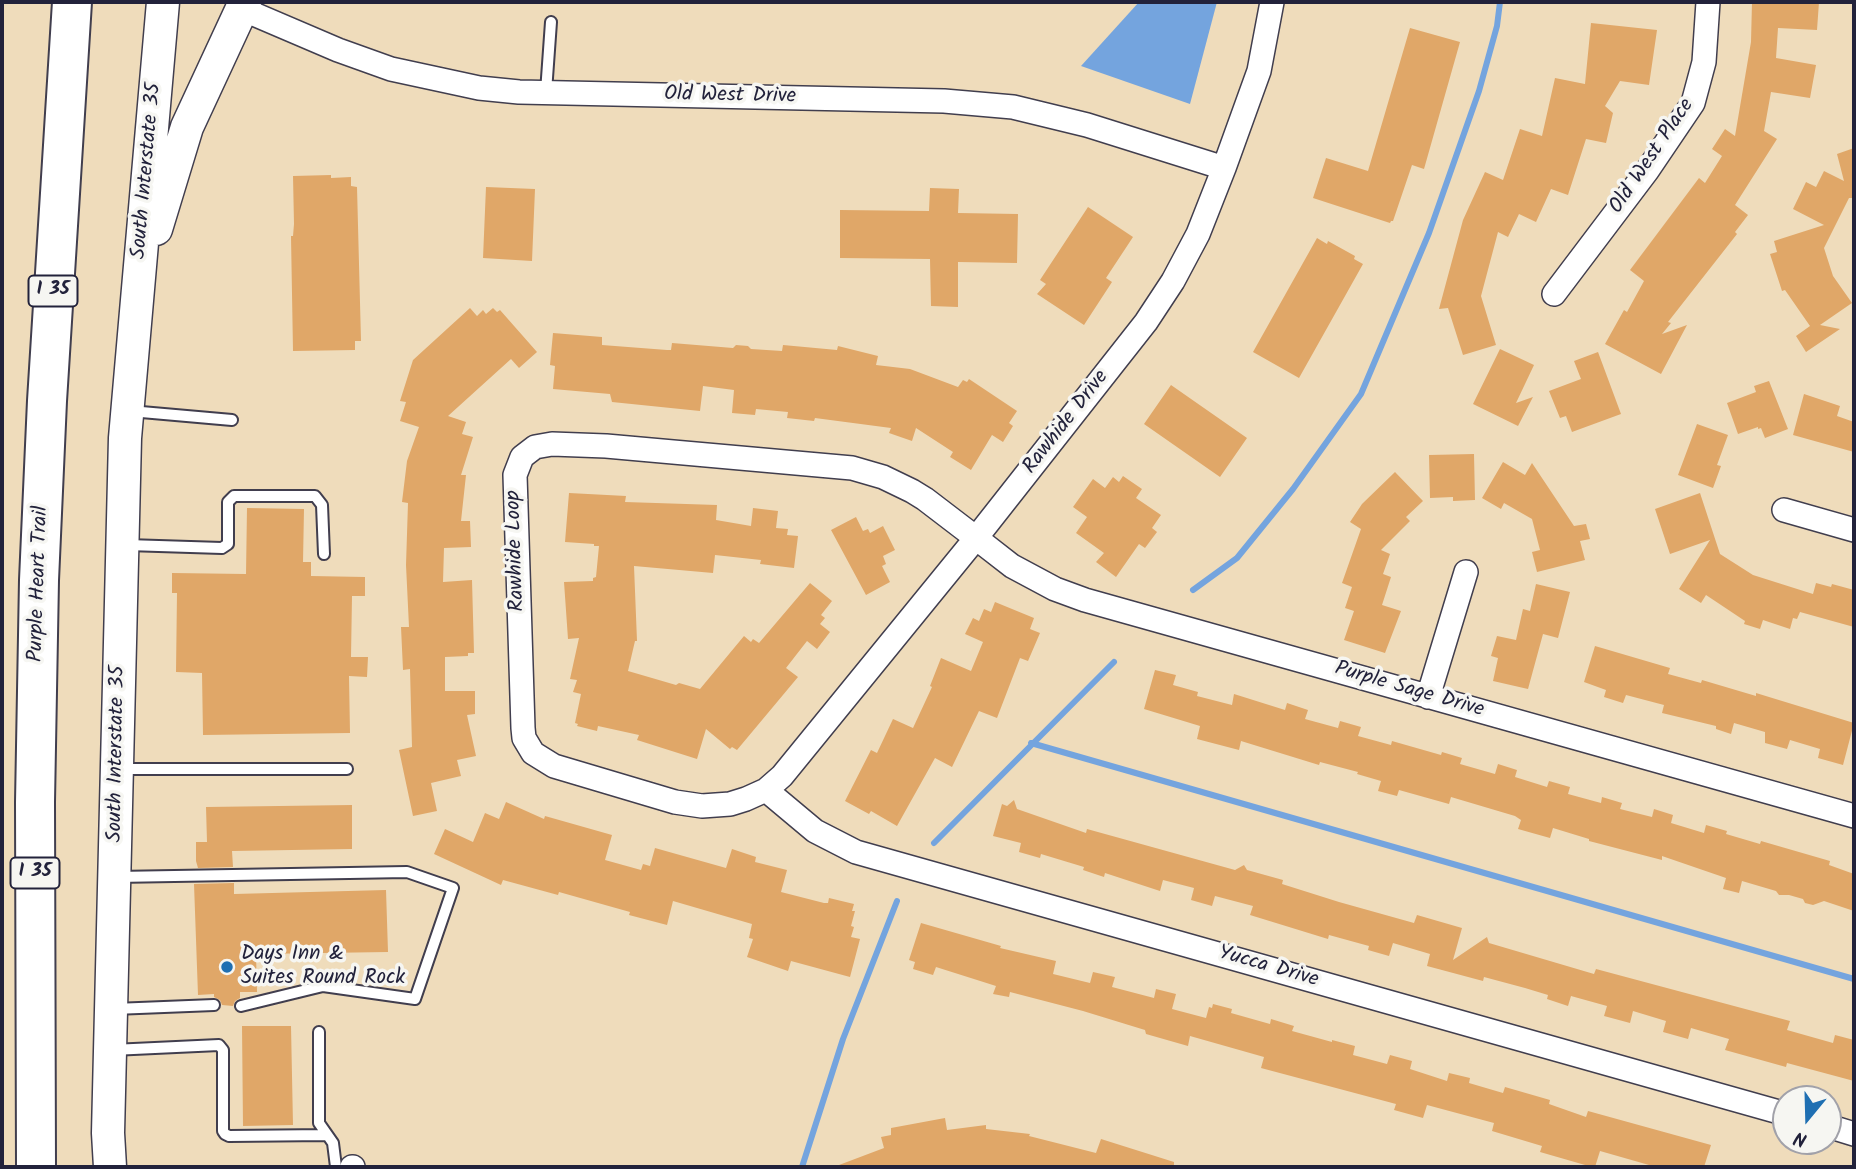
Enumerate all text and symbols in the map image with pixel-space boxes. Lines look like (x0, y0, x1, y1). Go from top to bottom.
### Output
street label: South Interstate 35 (128, 82, 168, 260)
street label: Old West Drive (664, 83, 796, 111)
street label: Old West Place (1605, 95, 1701, 219)
road number: I 35 (28, 276, 78, 306)
street label: Rawhide Drive (1019, 366, 1115, 480)
street label: Rawhide Loop (502, 490, 532, 612)
street label: Purple Heart Trail (25, 505, 55, 663)
street label: Purple Sage Drive (1331, 658, 1487, 724)
street label: South Interstate 35 (104, 665, 132, 843)
road number: I 35 (10, 858, 60, 888)
place label: Days Inn & Suites Round Rock (241, 942, 405, 992)
street label: Yucca Drive (1215, 942, 1321, 994)
marker: Days Inn & Suites Round Rock (219, 959, 235, 975)
north arrow (1772, 1085, 1842, 1155)
text: N (1790, 1122, 1811, 1154)

